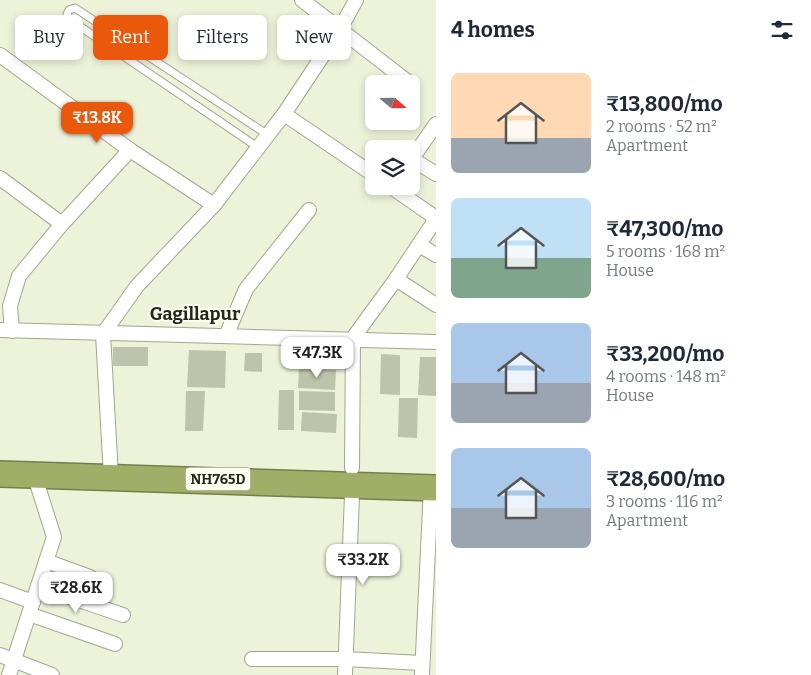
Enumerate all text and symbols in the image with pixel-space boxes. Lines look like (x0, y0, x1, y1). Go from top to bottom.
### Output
chip: Buy (15, 15, 83, 60)
chip: Rent (93, 15, 168, 60)
chip: Filters (178, 15, 267, 60)
chip: New (277, 15, 351, 60)
icon: filters (768, 16, 796, 44)
text: 4 homes (451, 17, 535, 43)
north arrow (365, 75, 420, 130)
map controls (365, 75, 420, 195)
text: ₹13,800/mo (606, 91, 723, 117)
icon: home (491, 93, 551, 153)
pin: ₹13.8K (56, 102, 138, 144)
text: ₹13.8K (72, 108, 122, 127)
text: 2 rooms · 52 m² (606, 117, 717, 136)
text: Apartment (606, 136, 688, 155)
button: layers (365, 140, 420, 195)
text: ₹47,300/mo (606, 216, 723, 242)
icon: home (491, 218, 551, 278)
text: 5 rooms · 168 m² (606, 242, 725, 261)
text: House (606, 261, 654, 280)
district label: Gagillapur (150, 303, 241, 325)
pin: ₹47.3K (276, 336, 358, 379)
text: ₹33,200/mo (606, 341, 724, 367)
text: ₹47.3K (292, 343, 342, 362)
icon: home (491, 343, 551, 403)
text: 4 rooms · 148 m² (606, 367, 726, 386)
text: House (606, 386, 654, 405)
text: ₹28,600/mo (606, 466, 725, 492)
road number: NH765D (186, 468, 250, 490)
icon: home (491, 468, 551, 528)
text: 3 rooms · 116 m² (606, 492, 723, 511)
text: Apartment (606, 511, 688, 530)
pin: ₹33.2K (322, 544, 404, 586)
text: ₹33.2K (337, 550, 389, 569)
pin: ₹28.6K (35, 572, 117, 614)
text: ₹28.6K (50, 578, 102, 597)

